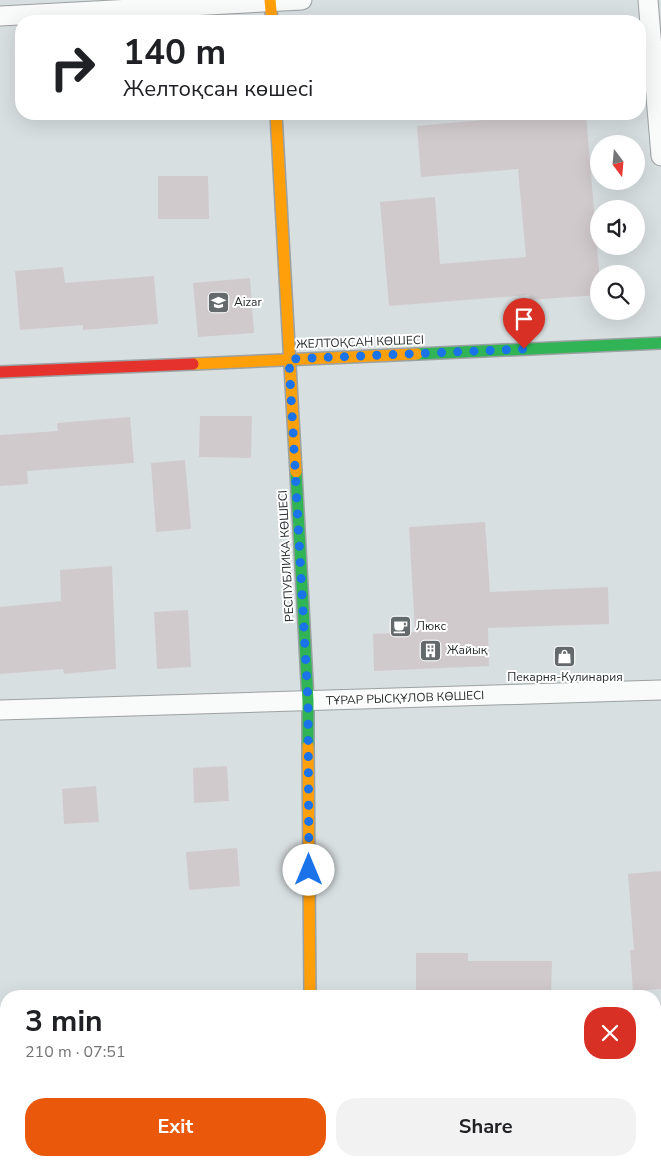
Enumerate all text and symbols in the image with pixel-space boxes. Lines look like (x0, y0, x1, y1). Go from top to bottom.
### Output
text: 140 m (123, 29, 226, 76)
icon: right (40, 35, 105, 100)
text: Желтоқсан көшесі (123, 74, 313, 104)
north arrow (590, 135, 645, 190)
map controls (590, 135, 645, 320)
button: sound (590, 200, 645, 255)
button: search (590, 265, 645, 320)
school or university icon: Aizar (206, 290, 230, 314)
place label: Aizar (234, 294, 262, 310)
pin (503, 298, 545, 349)
icon: arrive (510, 305, 538, 333)
street label: ЖЕЛТОҚСАН КӨШЕСІ (296, 332, 424, 352)
street label: РЕСПУБЛИКА КӨШЕСІ (275, 490, 297, 622)
cafe icon: Люкс (388, 614, 412, 638)
place label: Люкс (416, 618, 446, 634)
building icon: Жайық (419, 638, 443, 662)
place label: Жайық (447, 642, 488, 658)
shop icon: Пекарня-Кулинария (553, 644, 577, 668)
place label: Пекарня-Кулинария (507, 669, 623, 685)
street label: ТҰРАР РЫСҚҰЛОВ КӨШЕСІ (325, 687, 485, 709)
position arrow (282, 843, 334, 895)
text: 3 min (25, 1001, 103, 1042)
button: close (584, 1007, 636, 1059)
text: 210 m · 07:51 (25, 1041, 126, 1063)
button: Exit (25, 1098, 326, 1156)
button: Share (336, 1098, 636, 1156)

